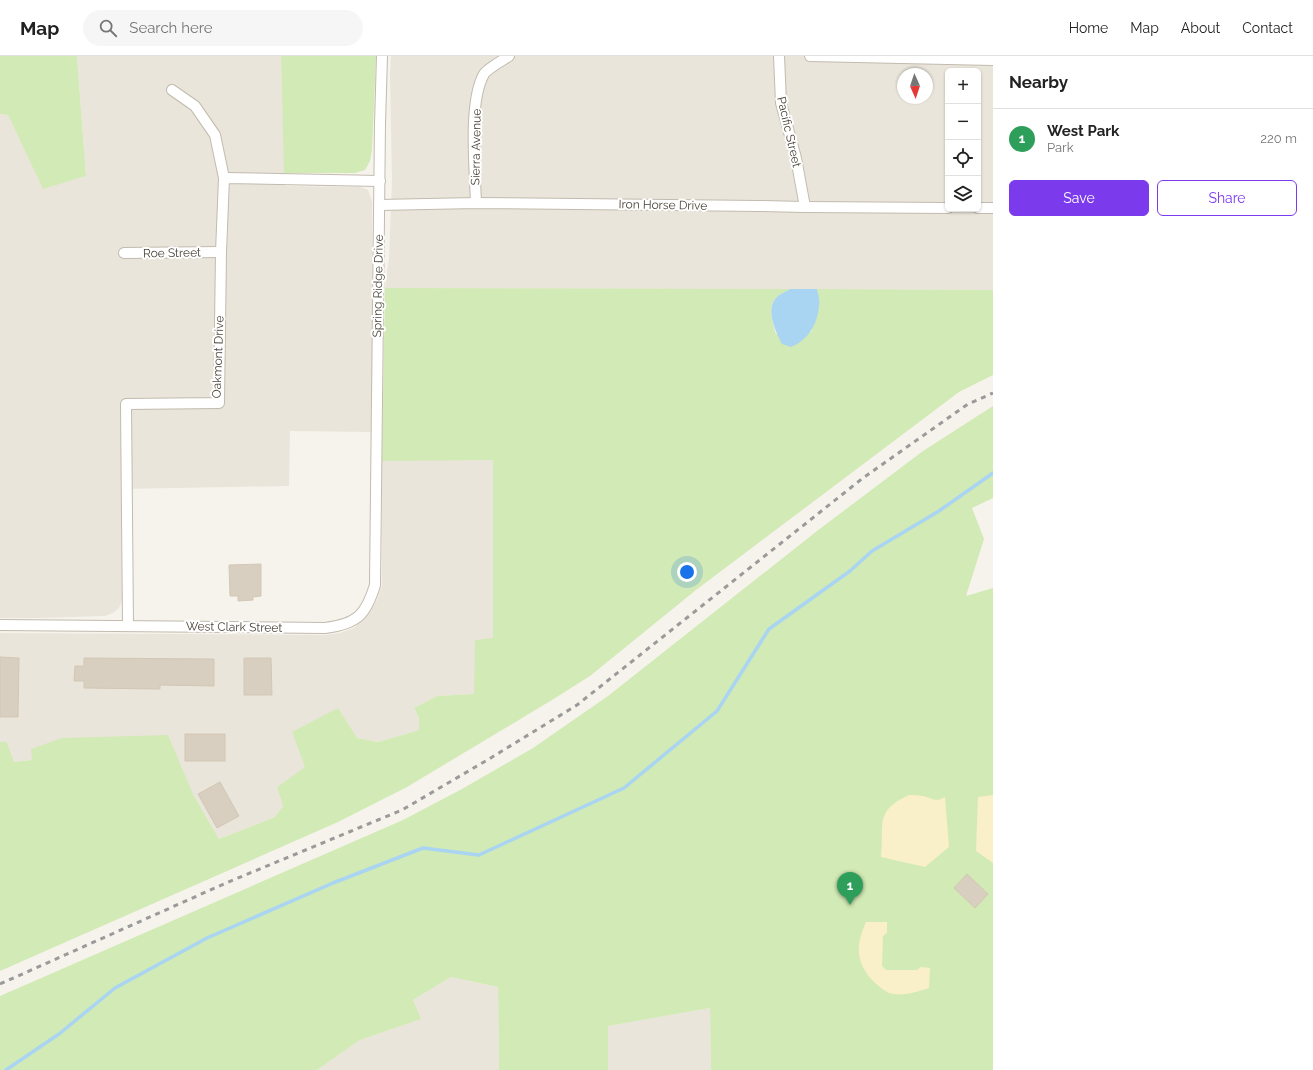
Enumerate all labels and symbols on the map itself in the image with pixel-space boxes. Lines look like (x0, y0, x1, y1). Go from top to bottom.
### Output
north arrow (897, 68, 933, 104)
street label: Pacific Street (774, 95, 804, 169)
street label: Sierra Avenue (468, 109, 484, 185)
street label: Iron Horse Drive (618, 197, 708, 213)
street label: Spring Ridge Drive (370, 234, 386, 338)
street label: Roe Street (143, 245, 201, 261)
street label: Oakmont Drive (210, 315, 226, 399)
your location (677, 562, 697, 582)
street label: West Clark Street (186, 619, 282, 635)
pin: 1 (837, 872, 863, 905)

